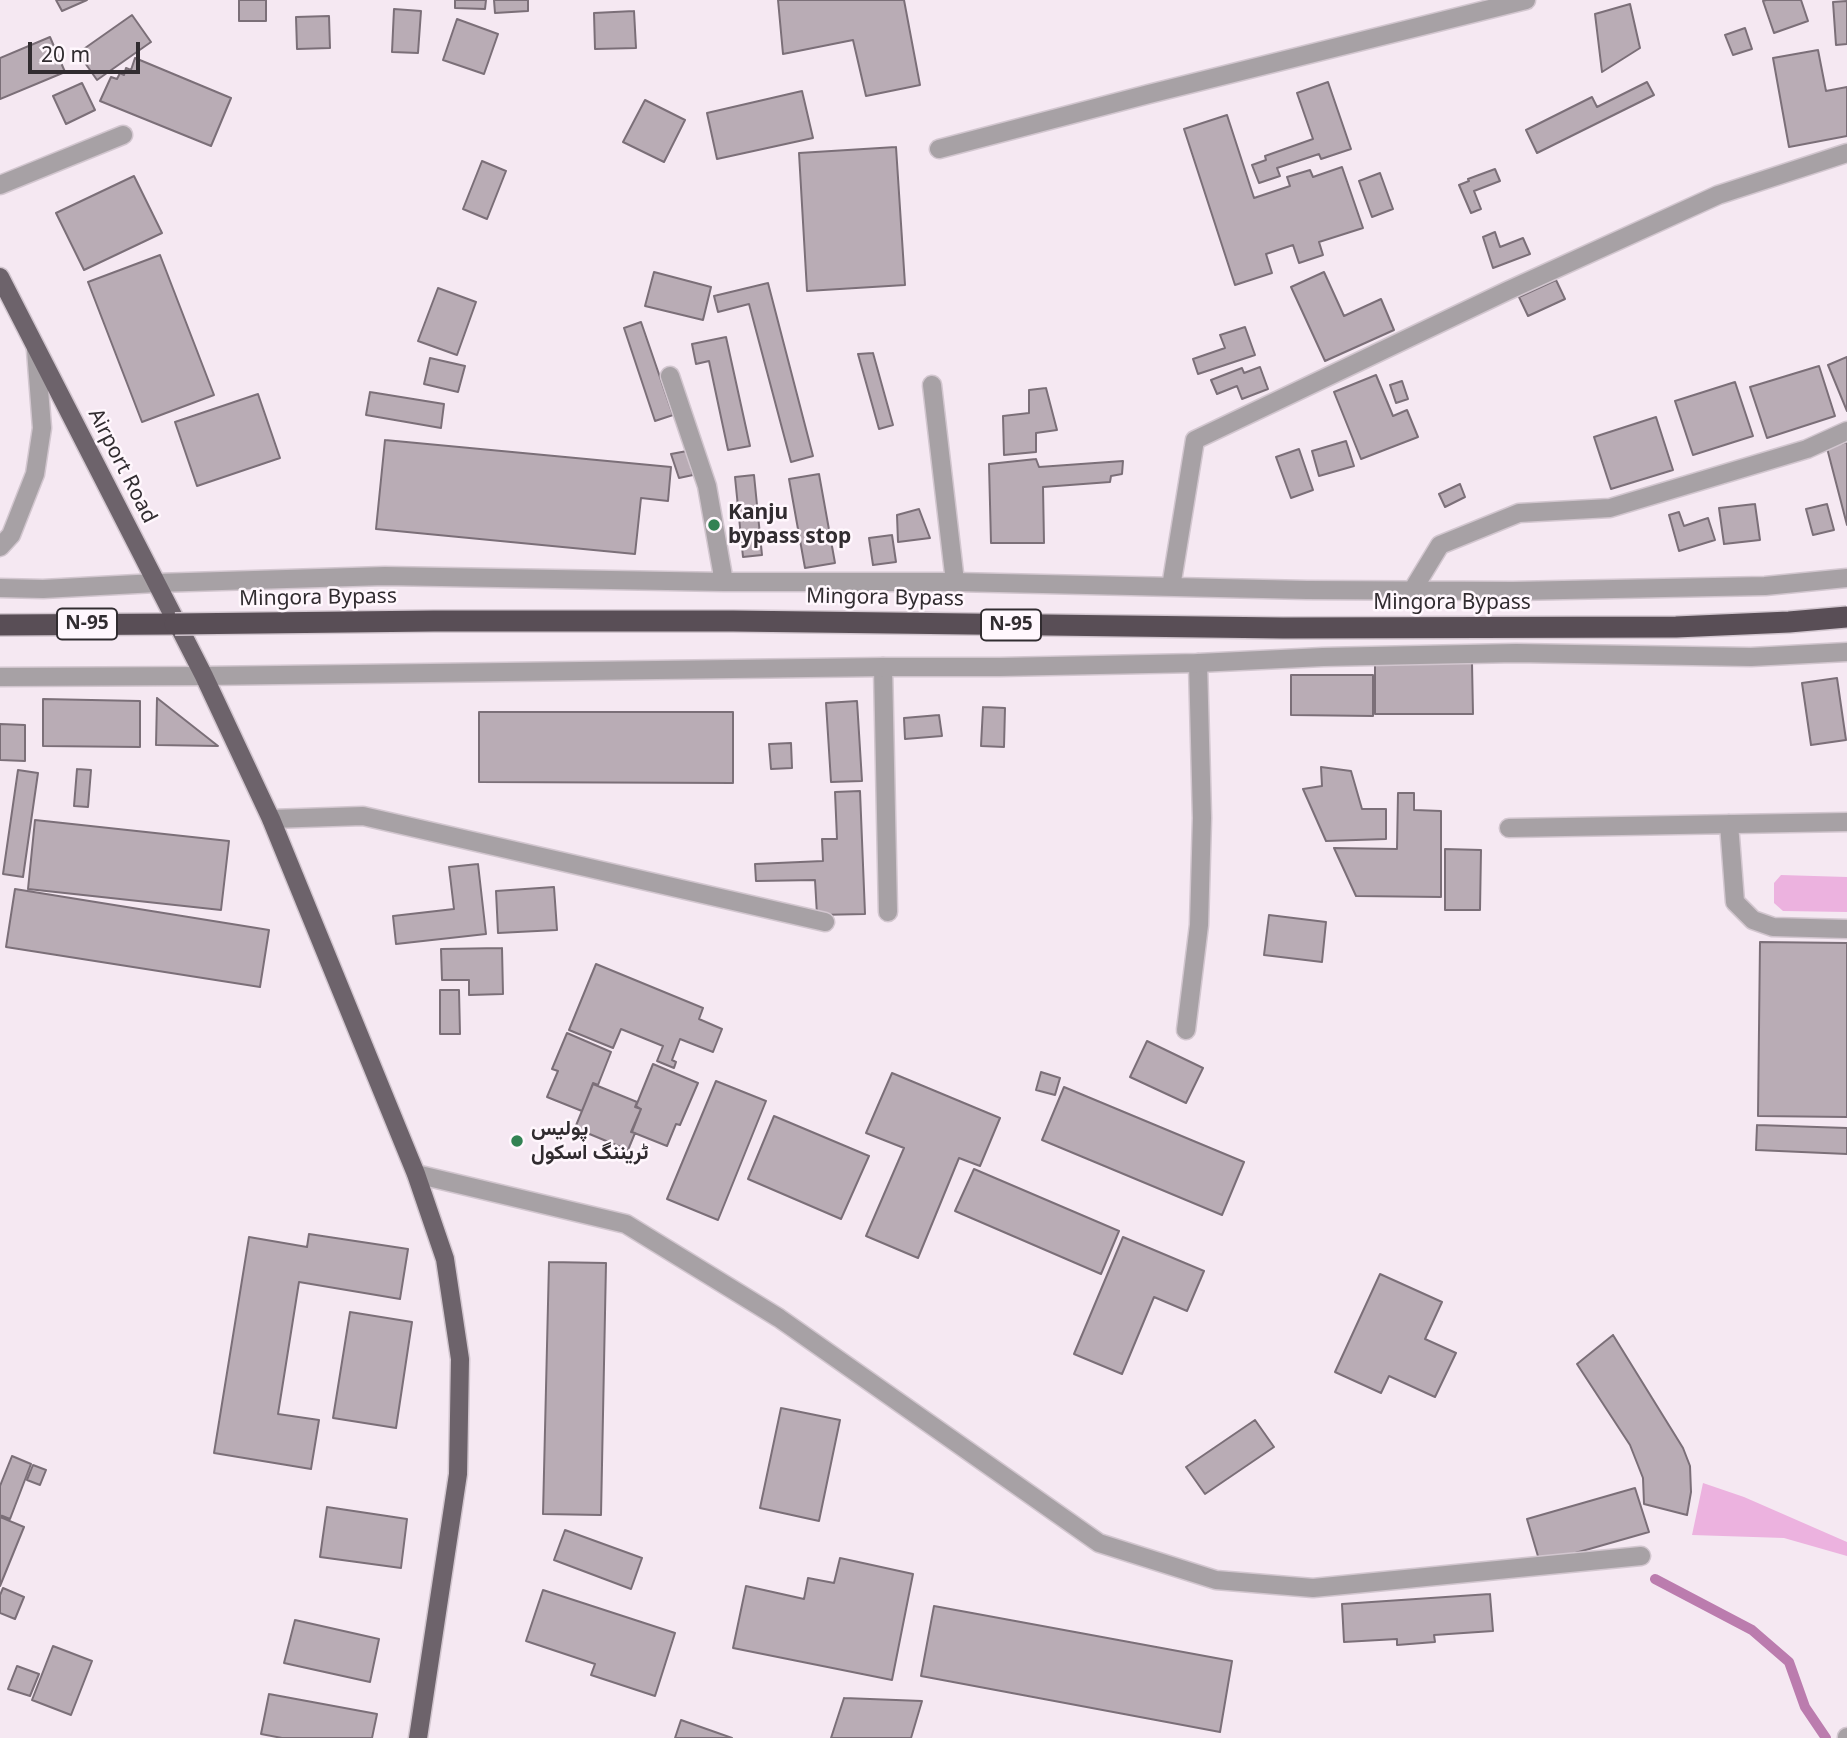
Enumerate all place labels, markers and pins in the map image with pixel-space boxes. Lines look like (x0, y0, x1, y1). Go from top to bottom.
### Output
place label: Kanju bypass stop (728, 500, 851, 550)
marker: Kanju bypass stop (706, 517, 722, 533)
place label: پولیس ٹریننگ اسکول (531, 1116, 648, 1166)
marker: پولیس ٹریننگ اسکول (509, 1133, 525, 1149)

